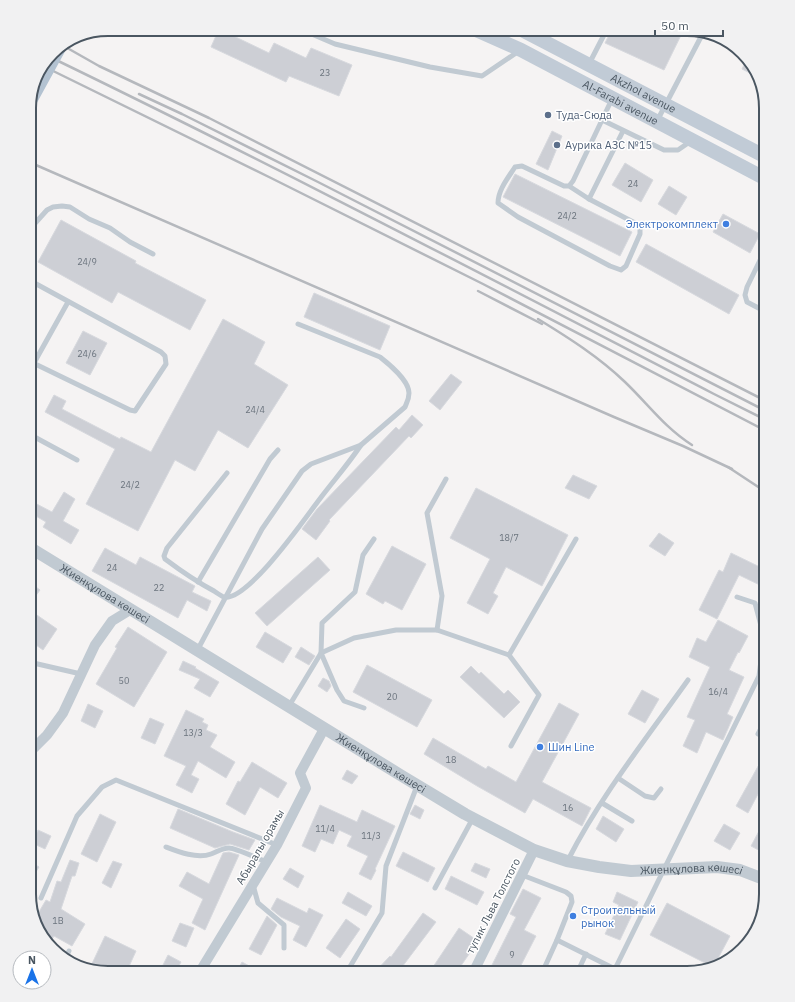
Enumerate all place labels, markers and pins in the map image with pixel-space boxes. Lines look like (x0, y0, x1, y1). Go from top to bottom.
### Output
place label: Туда-Сюда (556, 108, 612, 122)
marker: Туда-Сюда (543, 110, 553, 120)
place label: Аурика АЗС №15 (565, 138, 652, 152)
marker: Аурика АЗС №15 (552, 140, 562, 150)
place label: Электрокомплект (626, 217, 718, 231)
marker: Электрокомплект (721, 219, 731, 229)
place label: Шин Line (548, 740, 595, 754)
marker: Шин Line (535, 742, 545, 752)
place label: Строительный рынок (581, 903, 656, 930)
marker: Строительный рынок (568, 911, 578, 921)

